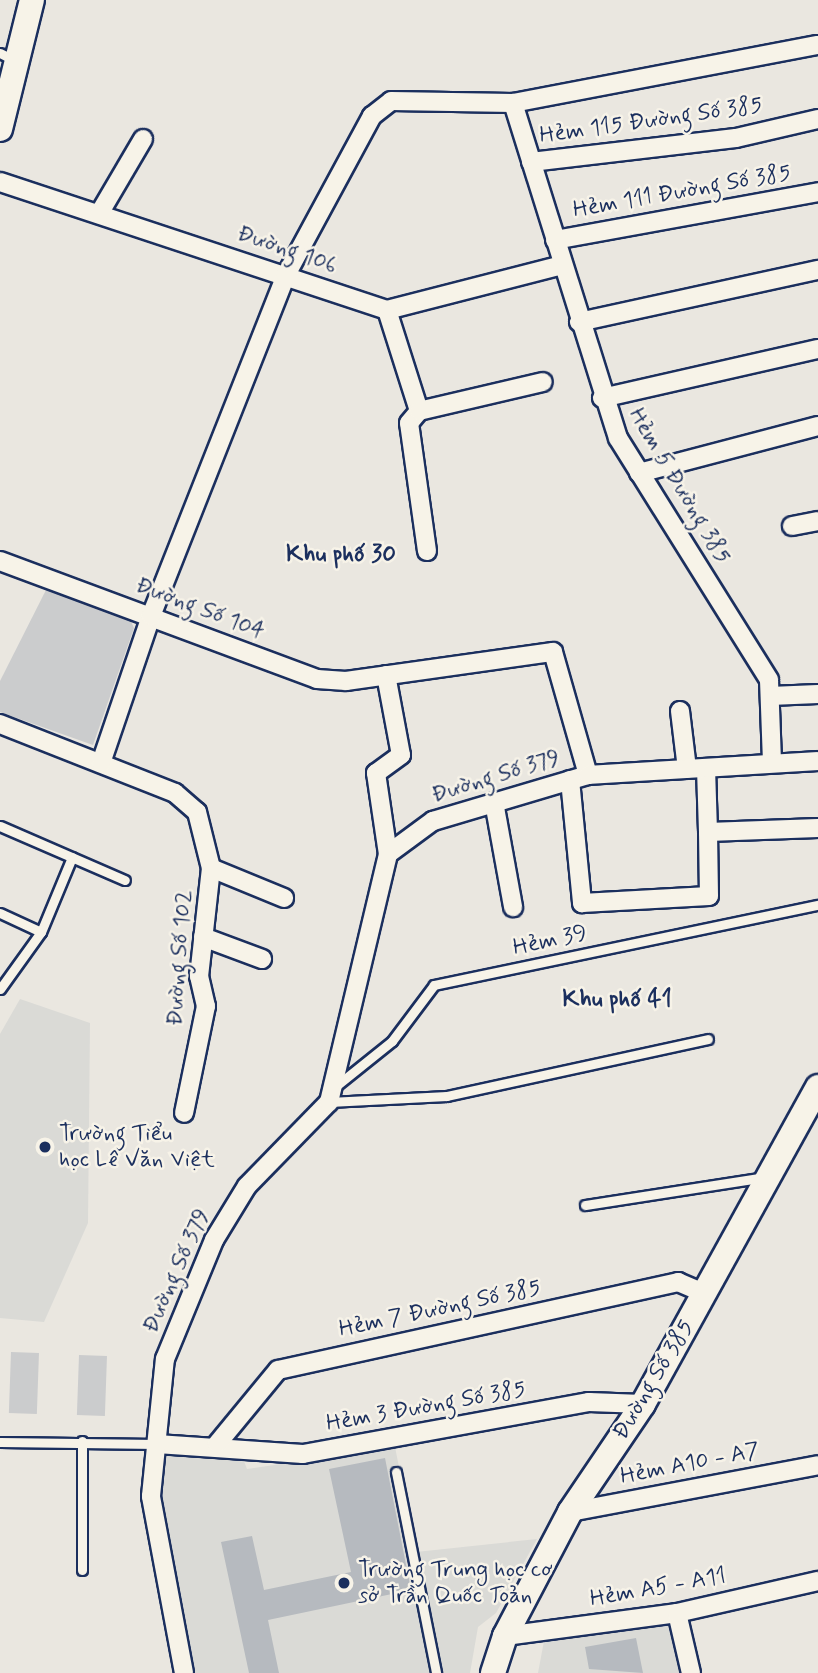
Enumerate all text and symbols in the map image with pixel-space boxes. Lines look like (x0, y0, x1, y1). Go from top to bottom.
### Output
street label: Hẻm 115 Đường Số 385 (538, 92, 764, 150)
street label: Hẻm 111 Đường Số 385 (571, 159, 793, 225)
street label: Đường 106 (233, 220, 341, 280)
street label: Hẻm 5 Đường 385 (622, 403, 736, 569)
district label: Khu phố 30 (286, 541, 396, 569)
street label: Đường Số 104 (132, 572, 268, 646)
street label: Đường Số 379 (428, 744, 564, 810)
street label: Đường Số 102 (161, 889, 199, 1027)
street label: Hẻm 39 (510, 920, 590, 962)
district label: Khu phố 41 (562, 986, 672, 1014)
place label: Trường Tiểu học Lê Văn Việt (59, 1120, 217, 1174)
marker: Trường Tiểu học Lê Văn Việt (37, 1139, 53, 1155)
street label: Đường Số 379 (137, 1205, 217, 1337)
street label: Hẻm 7 Đường Số 385 (337, 1274, 543, 1344)
street label: Đường Số 385 (608, 1315, 700, 1445)
street label: Hẻm 3 Đường Số 385 (324, 1376, 528, 1438)
street label: Hẻm A10 - A7 (618, 1437, 762, 1491)
place label: Trường Trung học cơ sở Trần Quốc Toản (358, 1556, 554, 1610)
street label: Hẻm A5 - A11 (588, 1562, 728, 1614)
marker: Trường Trung học cơ sở Trần Quốc Toản (336, 1575, 352, 1591)

